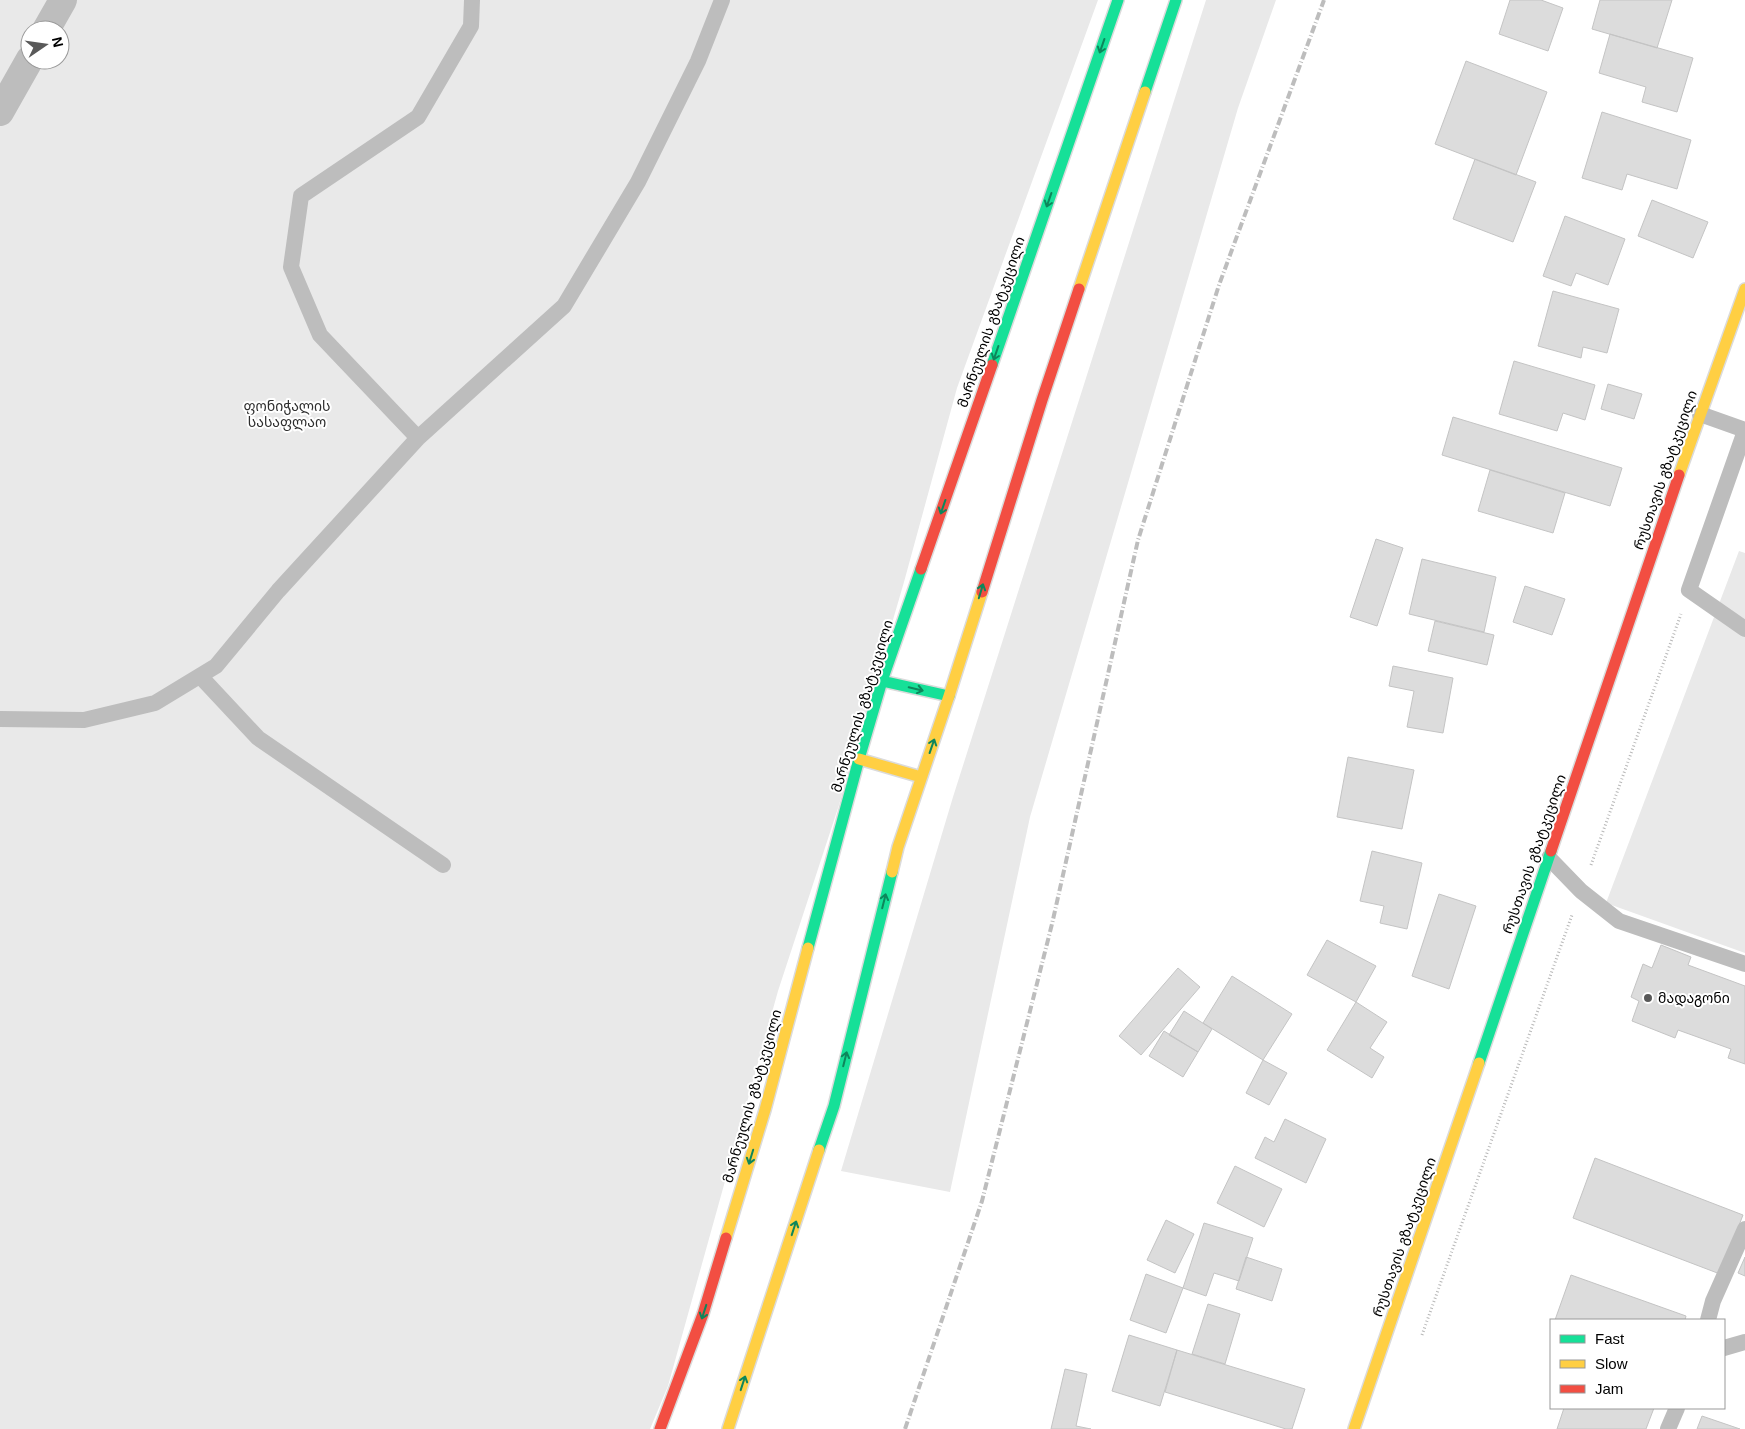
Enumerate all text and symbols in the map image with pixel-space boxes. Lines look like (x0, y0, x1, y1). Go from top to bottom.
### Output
north arrow (20, 20, 70, 70)
text: N (49, 35, 67, 49)
one-way arrow (1097, 38, 1106, 53)
one-way arrow (1044, 191, 1053, 207)
street label: მარნეულის გზატკეცილი (954, 235, 1029, 410)
one-way arrow (990, 345, 1000, 361)
street label: რუსთავის გზატკეცილი (1630, 388, 1701, 552)
park label: ფონიჭალის სასაფლაო (243, 398, 331, 431)
one-way arrow (937, 499, 947, 515)
one-way arrow (977, 584, 987, 600)
street label: მარნეულის გზატკეცილი (828, 618, 897, 794)
one-way arrow (907, 685, 923, 694)
one-way arrow (928, 739, 937, 754)
street label: რუსთავის გზატკეცილი (1499, 772, 1570, 936)
one-way arrow (880, 894, 889, 910)
place label: მადაგონი (1658, 990, 1730, 1007)
marker: მადაგონი (1642, 992, 1654, 1004)
street label: მარნეულის გზატკეცილი (720, 1007, 785, 1185)
one-way arrow (841, 1052, 850, 1068)
one-way arrow (745, 1148, 755, 1164)
street label: რუსთავის გზატკეცილი (1369, 1155, 1440, 1319)
one-way arrow (789, 1221, 799, 1237)
one-way arrow (698, 1304, 708, 1320)
legend (1550, 1319, 1725, 1409)
text: Fast (1595, 1330, 1625, 1347)
text: Slow (1595, 1355, 1628, 1372)
one-way arrow (739, 1375, 748, 1391)
text: Jam (1595, 1380, 1623, 1397)

